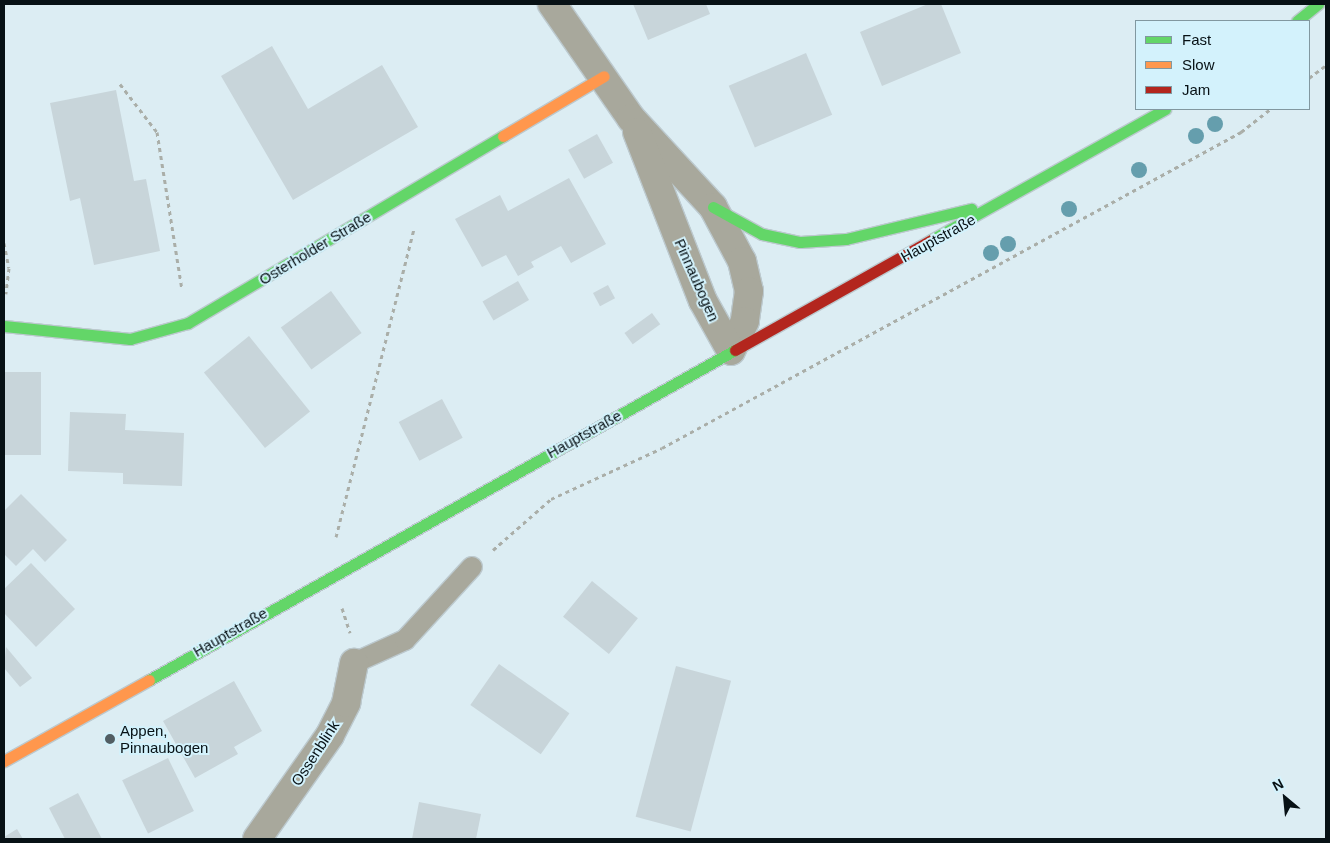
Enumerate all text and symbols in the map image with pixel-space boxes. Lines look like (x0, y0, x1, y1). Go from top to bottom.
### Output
legend (1135, 20, 1310, 110)
text: Fast (1182, 31, 1211, 48)
text: Slow (1182, 56, 1215, 73)
text: Jam (1182, 81, 1210, 98)
street label: Osterholder Straße (256, 207, 374, 289)
street label: Hauptstraße (898, 210, 978, 266)
street label: Pinnaubogen (671, 236, 723, 324)
street label: Hauptstraße (544, 406, 624, 462)
street label: Hauptstraße (190, 604, 270, 660)
street label: Ossenblink (287, 717, 343, 789)
place label: Appen, Pinnaubogen (120, 721, 208, 756)
marker: Appen, Pinnaubogen (104, 733, 116, 745)
north arrow (1260, 773, 1310, 823)
text: N (1270, 775, 1286, 794)

